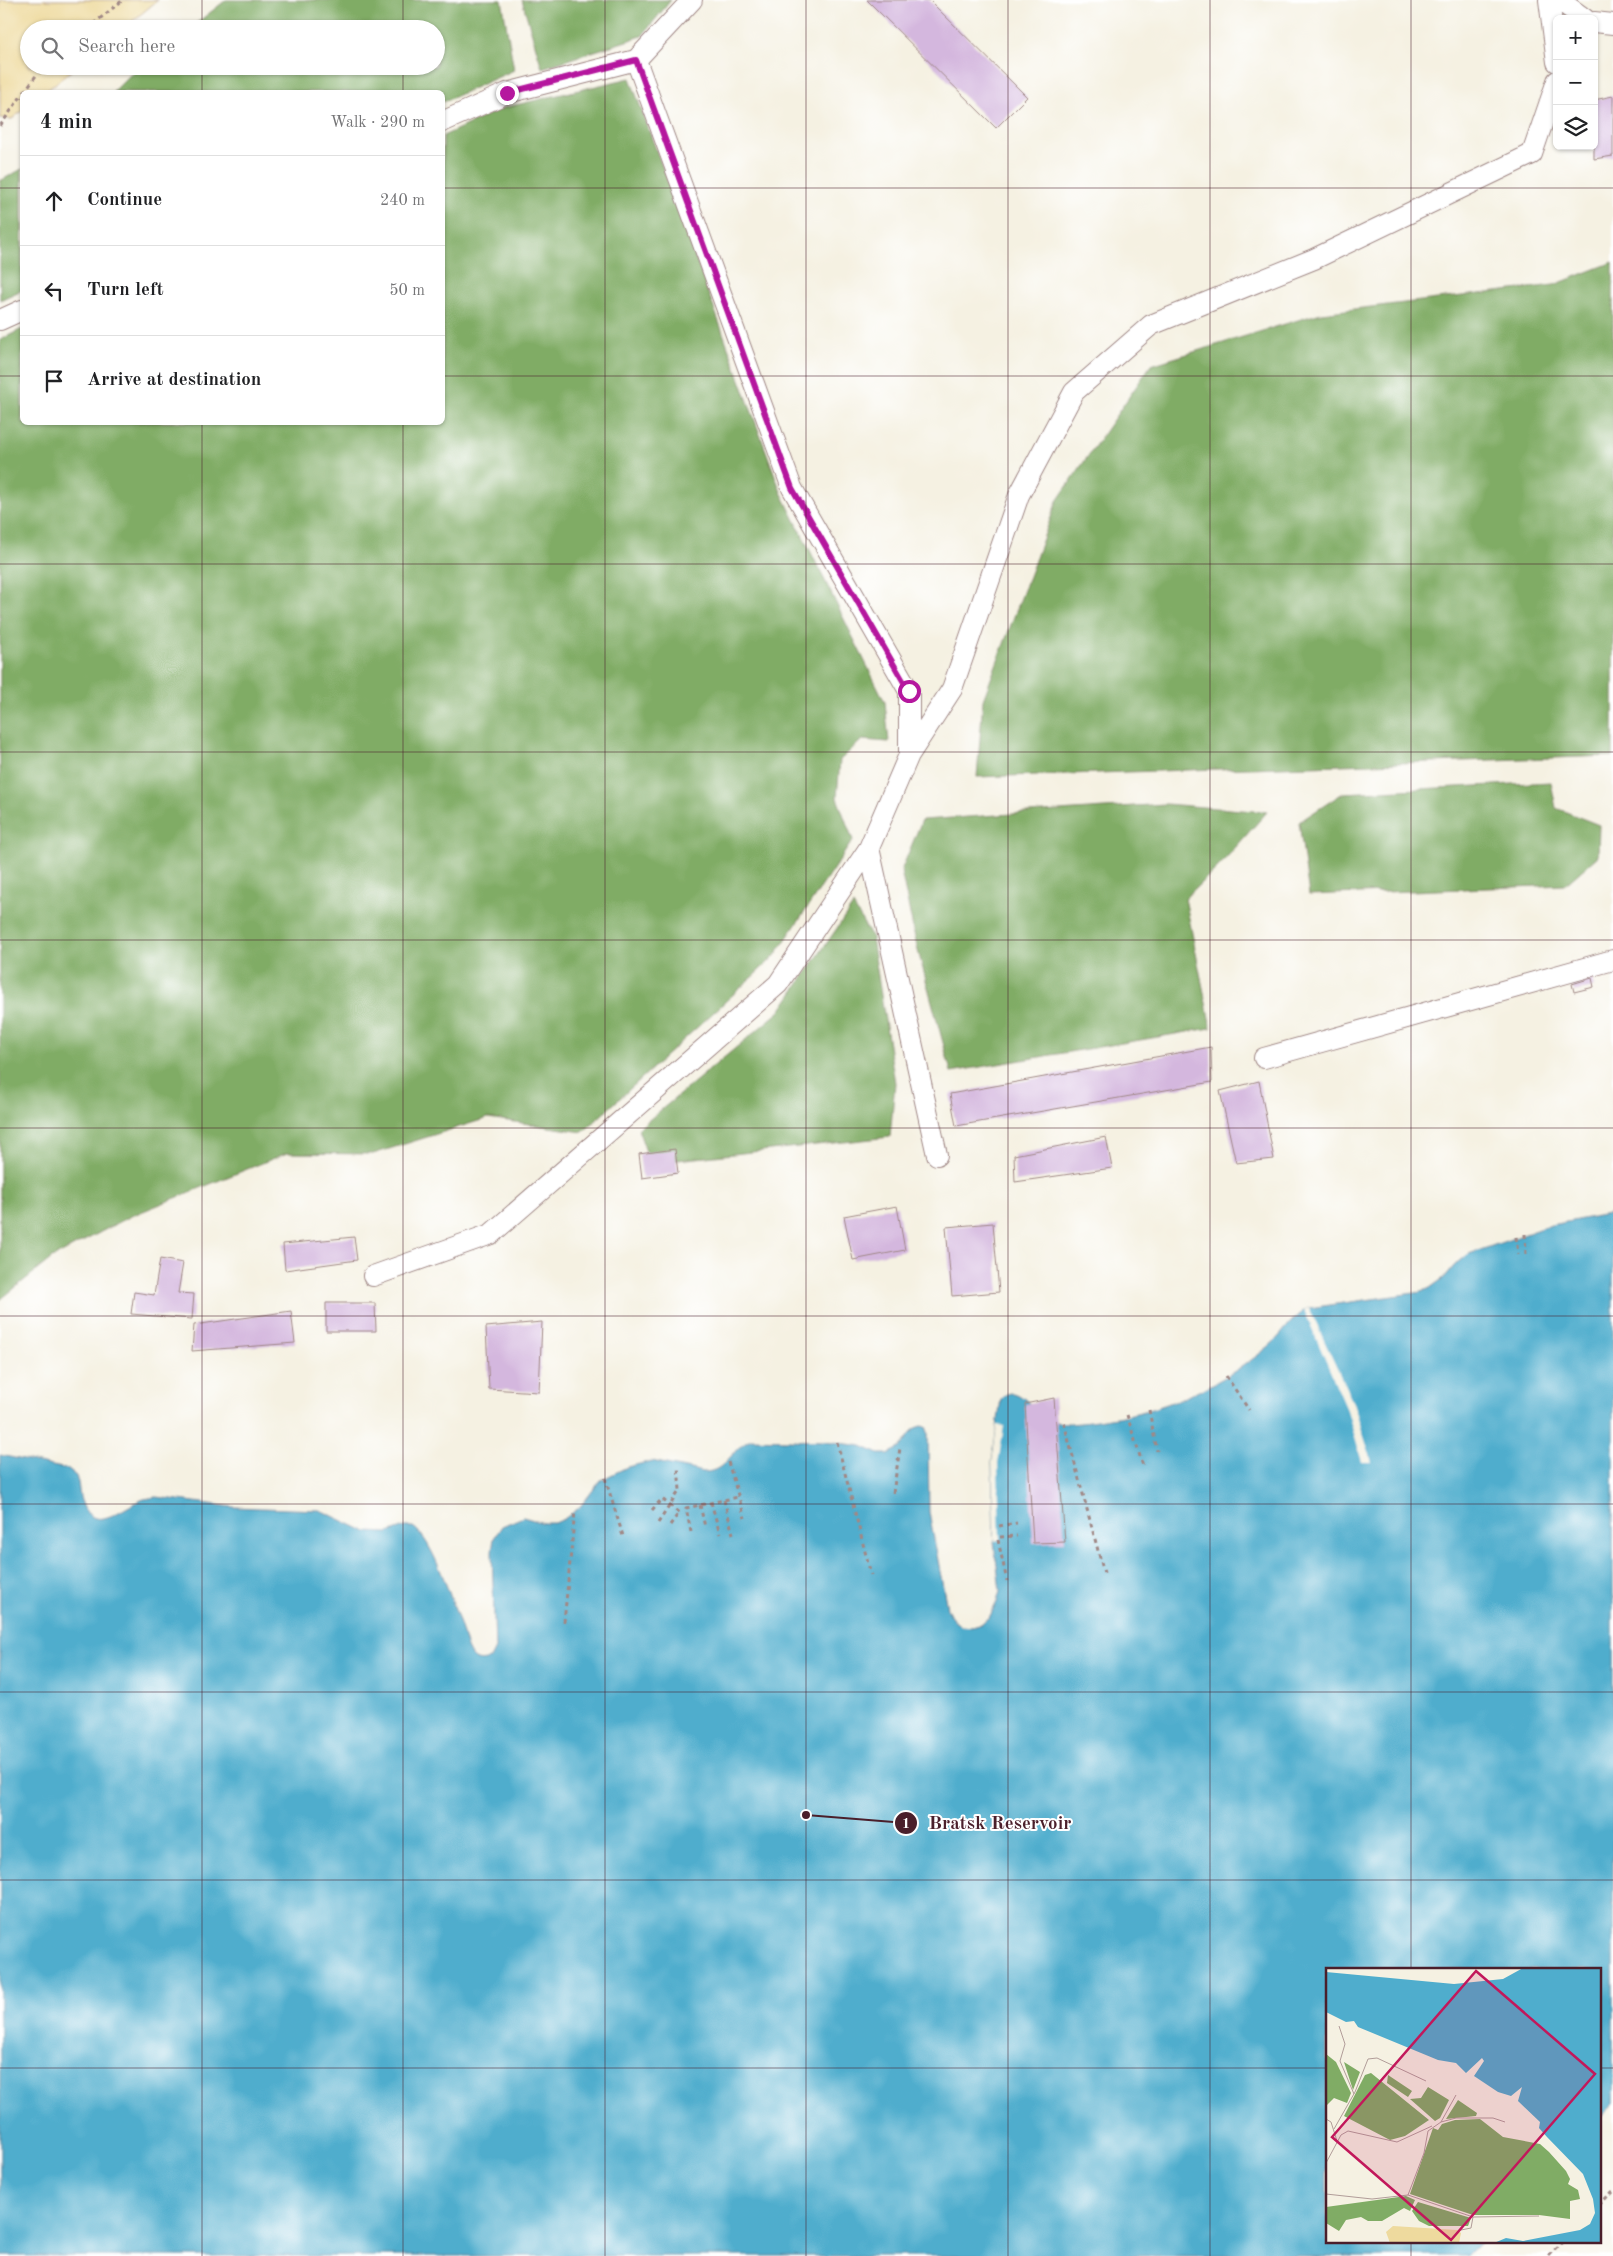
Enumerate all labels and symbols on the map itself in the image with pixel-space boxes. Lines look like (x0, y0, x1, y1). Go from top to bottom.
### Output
route end (496, 82, 519, 105)
route start (898, 680, 921, 703)
callout: Bratsk Reservoir (893, 1806, 1082, 1840)
text: Bratsk Reservoir (928, 1815, 1072, 1834)
text: 1 (902, 1817, 910, 1832)
inset map (1326, 1968, 1600, 2244)

